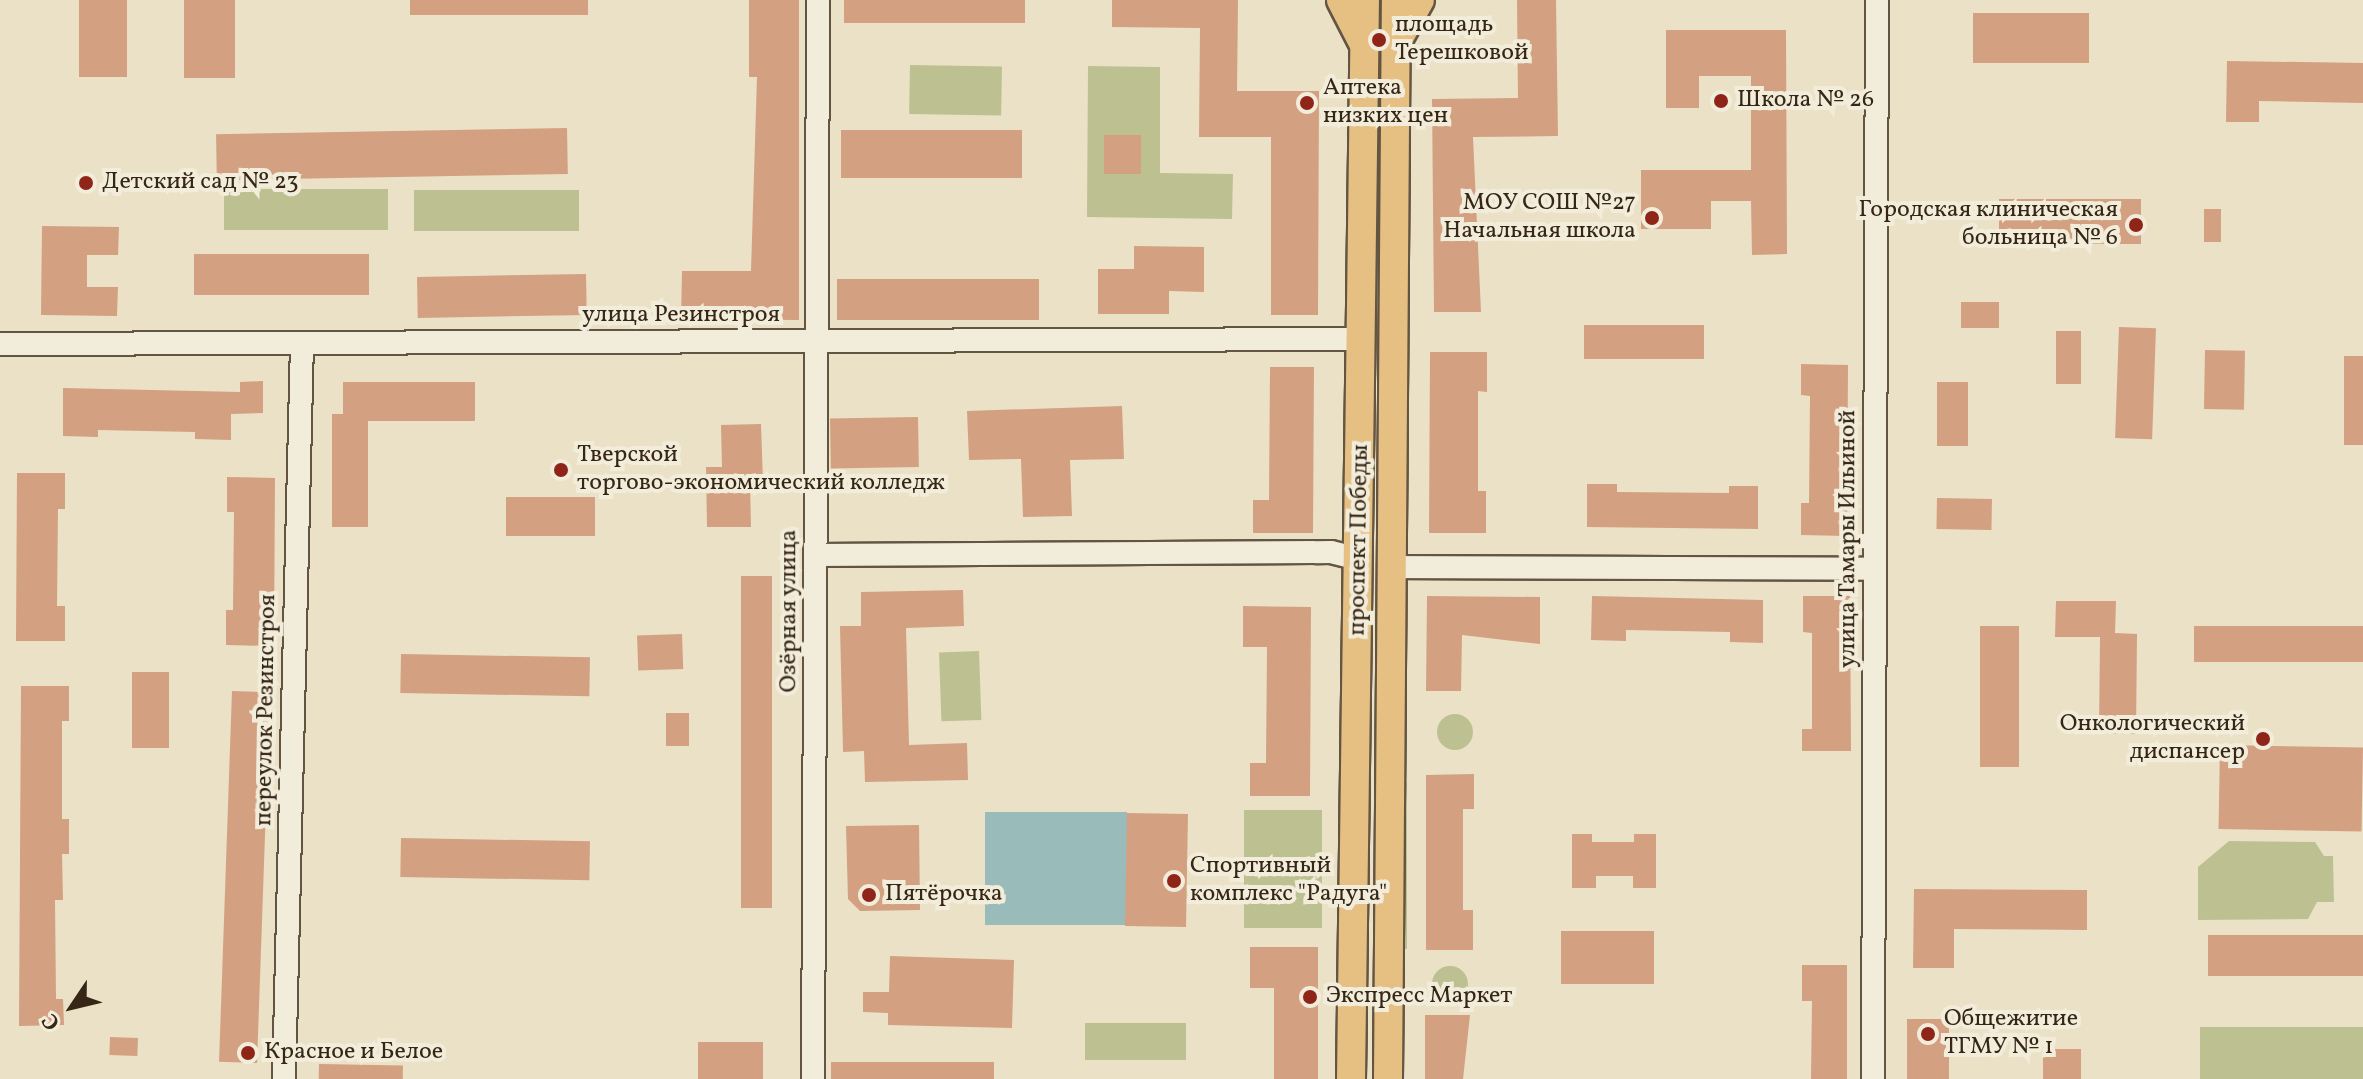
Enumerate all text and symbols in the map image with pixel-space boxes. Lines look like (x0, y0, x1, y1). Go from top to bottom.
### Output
place label: площадь Терешковой (1395, 12, 1529, 68)
marker: площадь Терешковой (1370, 31, 1388, 49)
place label: Аптека низких цен (1323, 75, 1448, 131)
place label: Школа № 26 (1737, 87, 1874, 115)
marker: Школа № 26 (1712, 92, 1730, 110)
marker: Аптека низких цен (1298, 94, 1316, 112)
place label: Детский сад № 23 (102, 169, 299, 197)
marker: Детский сад № 23 (77, 174, 95, 192)
place label: МОУ СОШ №27 Начальная школа (1443, 190, 1636, 246)
place label: Городская клиническая больница № 6 (1859, 197, 2118, 253)
marker: МОУ СОШ №27 Начальная школа (1643, 209, 1661, 227)
marker: Городская клиническая больница № 6 (2125, 214, 2147, 236)
street label: улица Резинстроя (582, 302, 780, 330)
street label: улица Тамары Ильиной (1835, 410, 1863, 668)
place label: Тверской торгово-экономический колледж (577, 442, 945, 498)
street label: проспект Победы (1344, 444, 1376, 636)
marker: Тверской торгово-экономический колледж (552, 461, 570, 479)
street label: Озёрная улица (776, 529, 804, 693)
street label: переулок Резинстроя (251, 594, 283, 826)
place label: Онкологический диспансер (2060, 711, 2245, 767)
marker: Онкологический диспансер (2252, 728, 2274, 750)
place label: Спортивный комплекс "Радуга" (1190, 853, 1387, 909)
marker: Спортивный комплекс "Радуга" (1165, 872, 1183, 890)
place label: Пятёрочка (885, 881, 1003, 909)
marker: Пятёрочка (860, 886, 878, 904)
north arrow (32, 967, 112, 1047)
place label: Экспресс Маркет (1326, 983, 1512, 1011)
marker: Экспресс Маркет (1301, 988, 1319, 1006)
text: С (35, 1006, 69, 1036)
place label: Общежитие ТГМУ № 1 (1944, 1006, 2078, 1062)
marker: Общежитие ТГМУ № 1 (1919, 1025, 1937, 1043)
place label: Красное и Белое (264, 1039, 443, 1067)
marker: Красное и Белое (239, 1044, 257, 1062)

